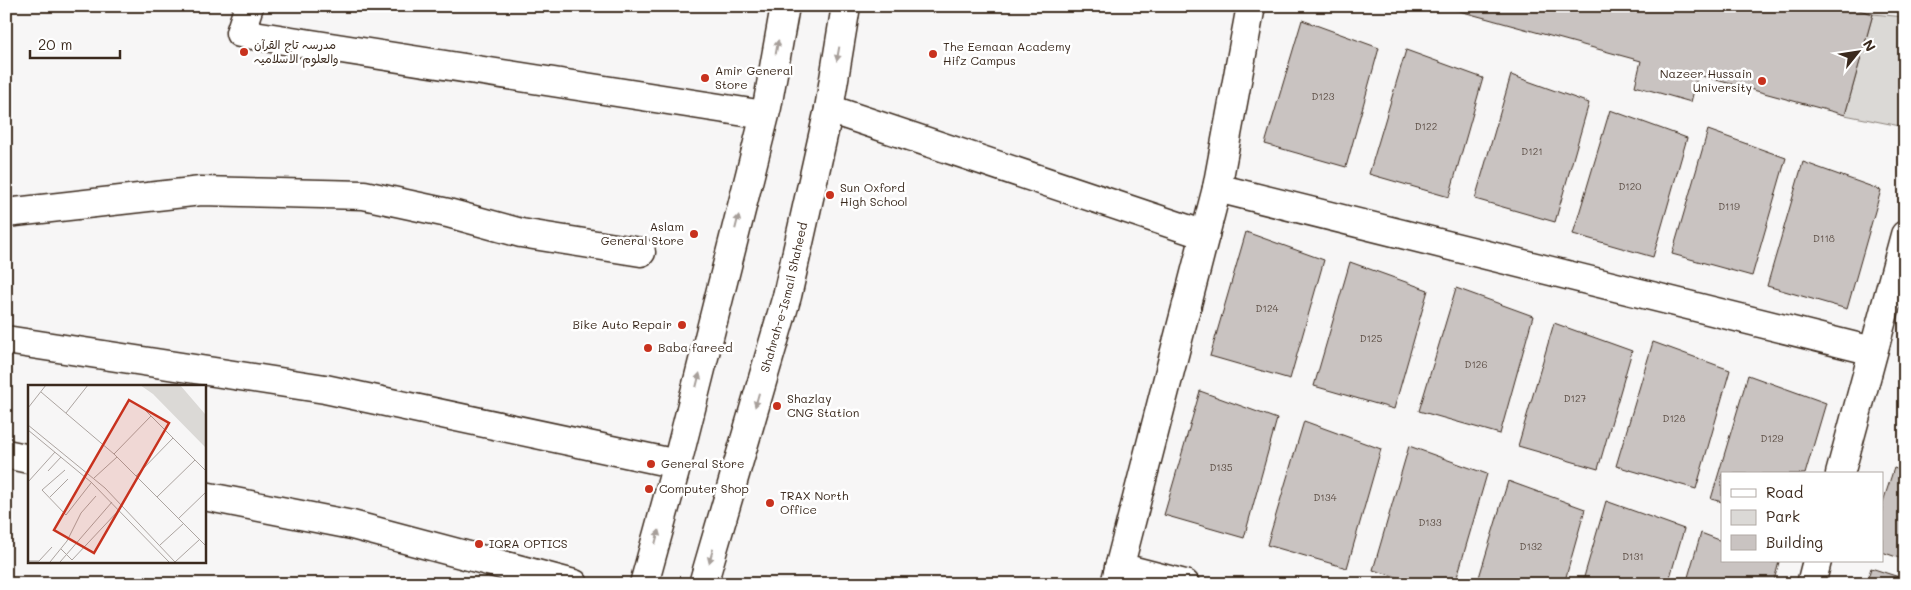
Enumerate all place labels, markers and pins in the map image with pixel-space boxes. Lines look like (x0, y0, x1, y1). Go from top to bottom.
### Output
place label: مدرسہ تاج القرآن والعلوم الاسلامیہ (254, 36, 339, 68)
place label: The Eemaan Academy Hifz Campus (943, 38, 1071, 68)
marker: مدرسہ تاج القرآن والعلوم الاسلامیہ (238, 46, 250, 58)
marker: The Eemaan Academy Hifz Campus (927, 48, 939, 60)
place label: Amir General Store (715, 62, 793, 92)
place label: Nazeer Hussain University (1660, 65, 1752, 95)
marker: Amir General Store (699, 72, 711, 84)
marker: Nazeer Hussain University (1756, 75, 1768, 87)
place label: Sun Oxford High School (840, 179, 908, 209)
marker: Sun Oxford High School (824, 189, 836, 201)
place label: Aslam General Store (601, 218, 684, 248)
marker: Aslam General Store (688, 228, 700, 240)
place label: Bike Auto Repair (572, 316, 672, 332)
marker: Bike Auto Repair (676, 319, 688, 331)
place label: Baba fareed (658, 339, 733, 355)
marker: Baba fareed (642, 342, 654, 354)
place label: Shazlay CNG Station (787, 390, 859, 420)
marker: Shazlay CNG Station (771, 400, 783, 412)
place label: General Store (661, 455, 744, 471)
marker: General Store (645, 458, 657, 470)
place label: Computer Shop (659, 480, 749, 496)
marker: Computer Shop (643, 483, 655, 495)
place label: TRAX North Office (780, 487, 849, 517)
marker: TRAX North Office (764, 497, 776, 509)
place label: IQRA OPTICS (489, 535, 568, 551)
marker: IQRA OPTICS (473, 538, 485, 550)

